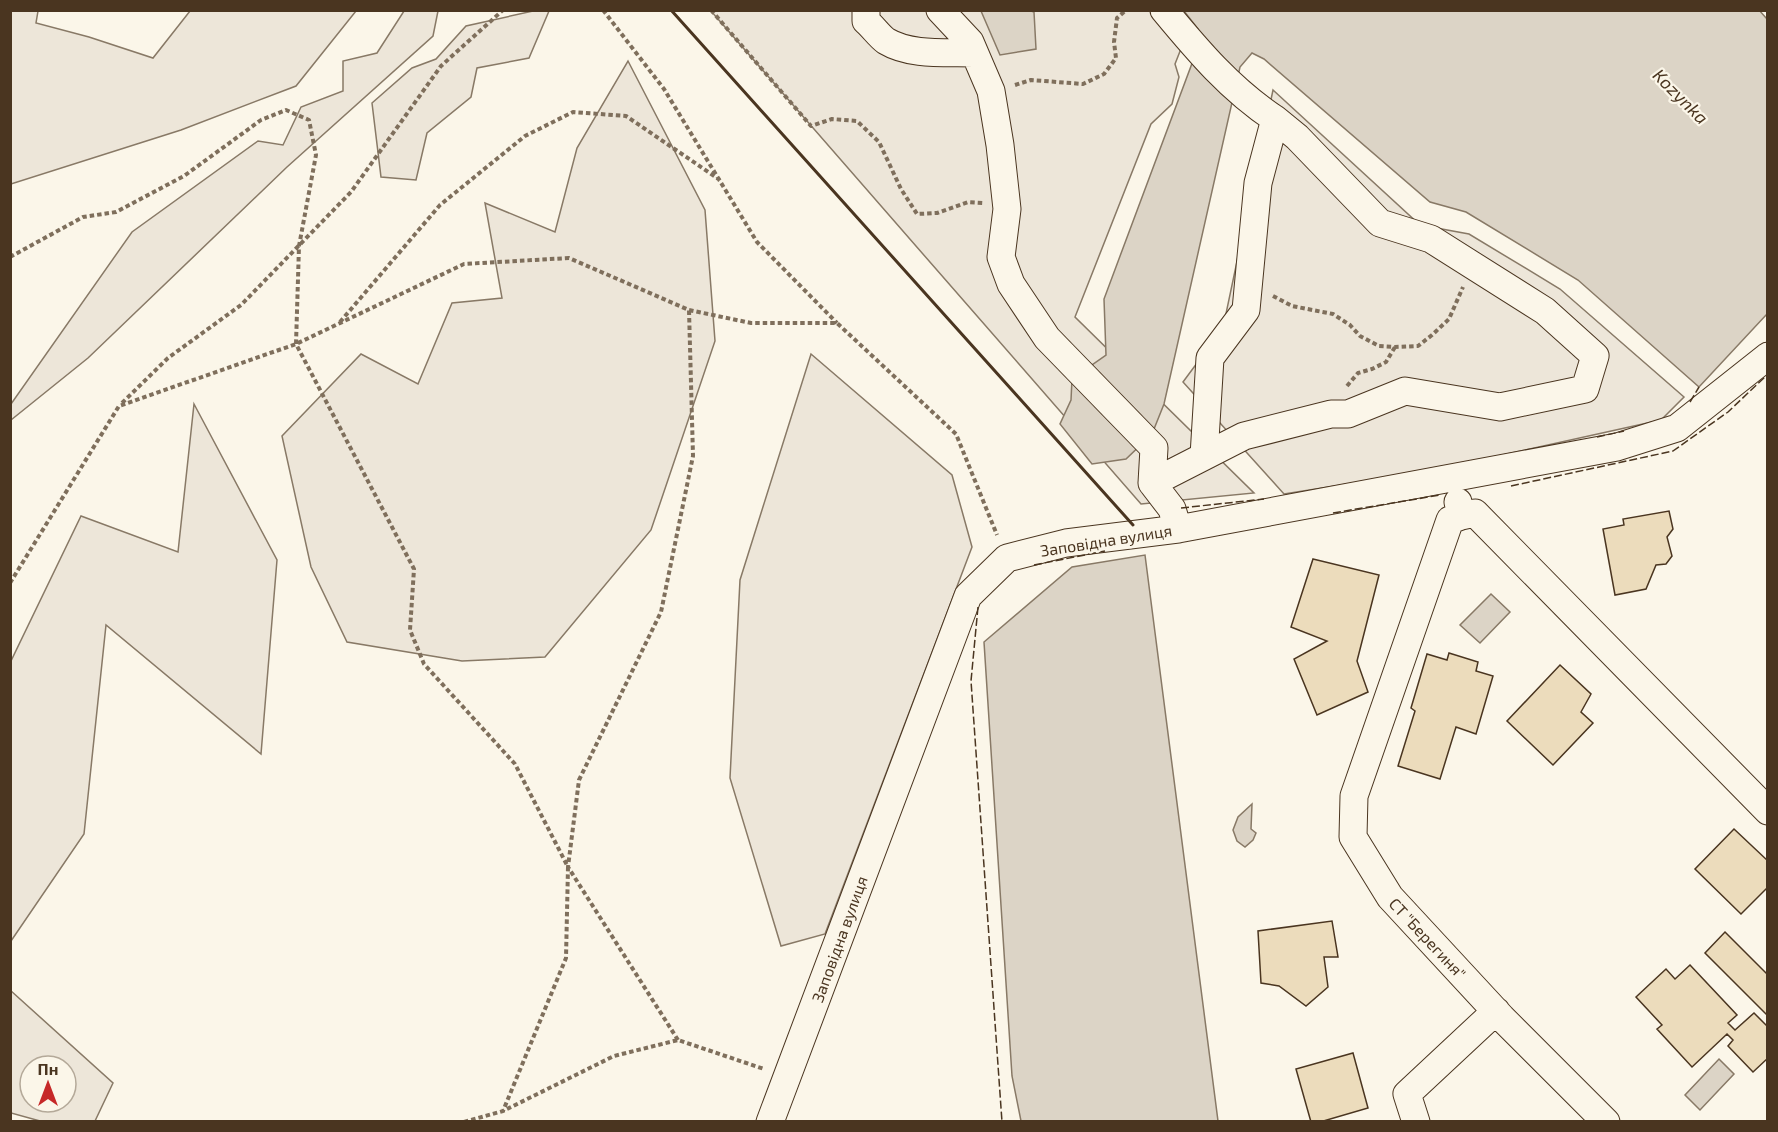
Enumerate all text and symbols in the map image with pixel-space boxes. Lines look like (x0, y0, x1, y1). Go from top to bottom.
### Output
water label: Kozynka (1649, 64, 1713, 128)
street label: Заповідна вулиця (1039, 520, 1173, 561)
street label: Заповідна вулиця (807, 873, 872, 1005)
street label: СТ "Берегиня" (1386, 894, 1470, 982)
north arrow (18, 1054, 78, 1114)
text: Пн (38, 1059, 58, 1078)

